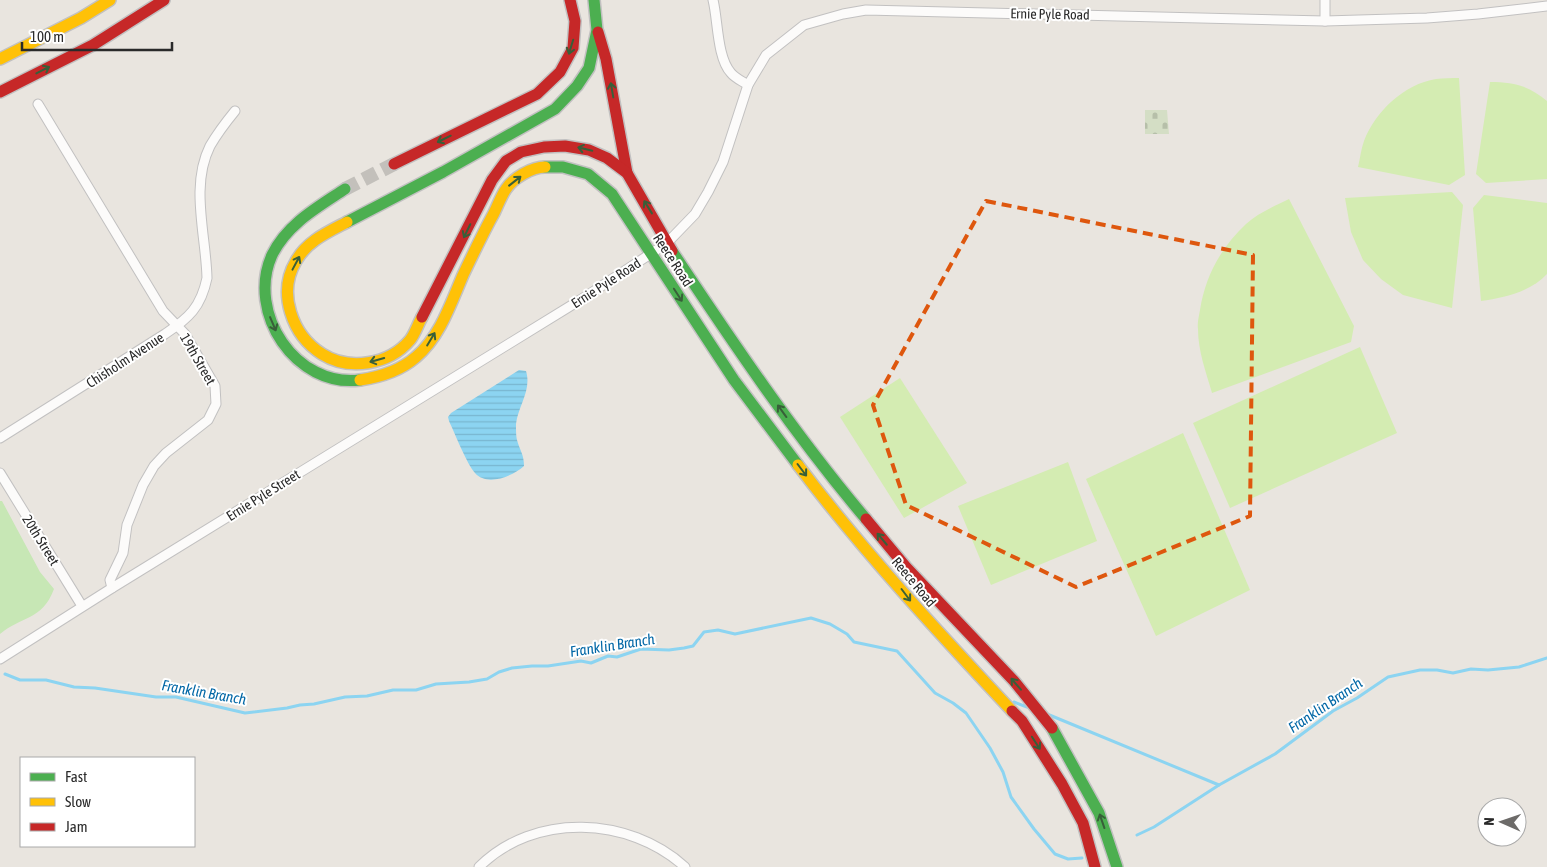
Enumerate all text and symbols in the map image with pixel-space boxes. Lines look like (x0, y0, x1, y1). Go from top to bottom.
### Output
street label: Ernie Pyle Road (1010, 5, 1090, 23)
scale bar (22, 20, 172, 52)
text: 100 m (30, 28, 64, 45)
one-way arrow (566, 39, 576, 55)
one-way arrow (36, 65, 51, 75)
one-way arrow (606, 83, 616, 99)
one-way arrow (437, 135, 452, 145)
one-way arrow (577, 144, 593, 153)
one-way arrow (508, 176, 522, 186)
one-way arrow (643, 200, 653, 214)
one-way arrow (462, 223, 471, 238)
street label: Reece Road (650, 231, 696, 289)
one-way arrow (291, 255, 301, 270)
street label: Ernie Pyle Road (568, 255, 644, 311)
one-way arrow (673, 287, 683, 301)
one-way arrow (268, 316, 278, 331)
street label: Chisholm Avenue (83, 329, 167, 391)
street label: 19th Street (177, 330, 219, 388)
one-way arrow (426, 332, 436, 346)
one-way arrow (369, 356, 385, 366)
one-way arrow (777, 404, 787, 418)
one-way arrow (796, 463, 807, 476)
street label: Ernie Pyle Street (223, 466, 303, 524)
street label: 20th Street (19, 512, 63, 568)
one-way arrow (877, 532, 888, 545)
street label: Reece Road (889, 554, 939, 610)
one-way arrow (901, 588, 911, 602)
water label: Franklin Branch (568, 630, 656, 660)
water label: Franklin Branch (1285, 674, 1365, 736)
water label: Franklin Branch (160, 676, 248, 708)
one-way arrow (1010, 677, 1022, 690)
one-way arrow (1030, 736, 1041, 750)
legend (20, 757, 195, 847)
text: Fast (65, 768, 87, 785)
text: Slow (65, 793, 91, 810)
north arrow (1477, 797, 1527, 847)
one-way arrow (1097, 813, 1106, 829)
text: N (1481, 817, 1497, 826)
text: Jam (65, 818, 88, 835)

